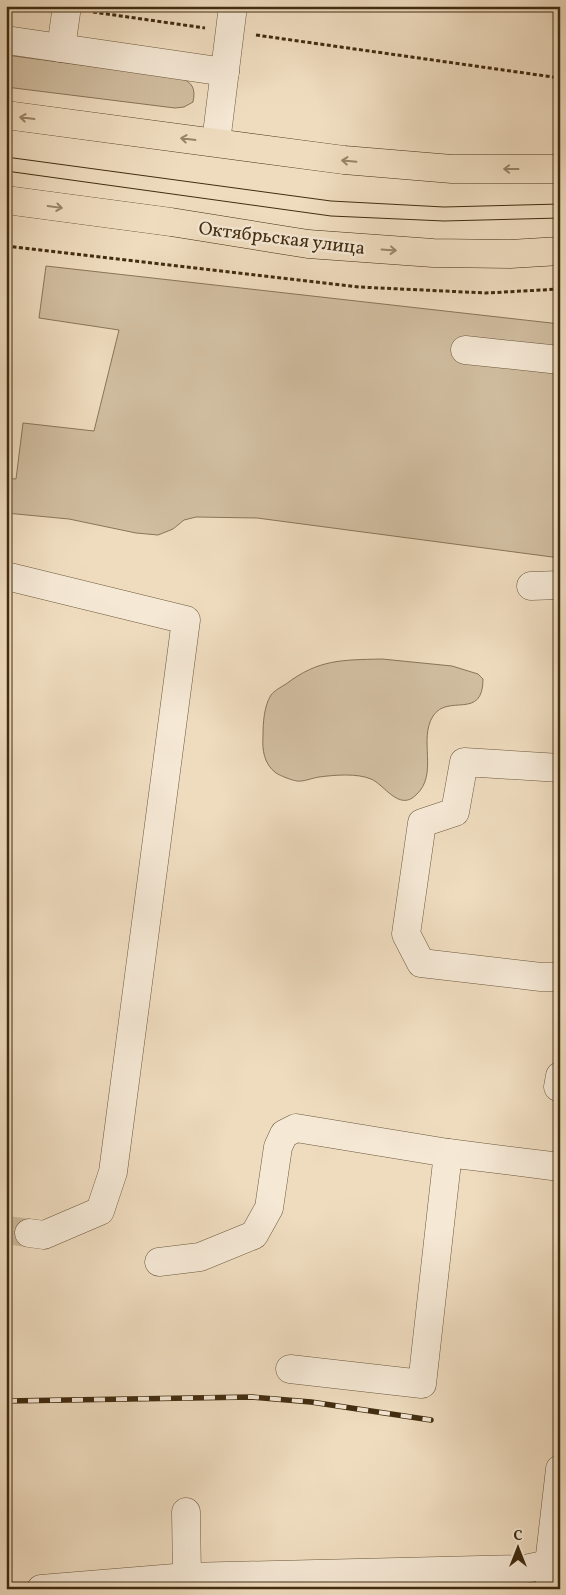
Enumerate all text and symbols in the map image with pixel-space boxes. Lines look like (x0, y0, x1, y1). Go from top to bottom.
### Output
one-way arrow (19, 113, 35, 123)
one-way arrow (180, 134, 196, 144)
one-way arrow (341, 156, 357, 165)
one-way arrow (503, 164, 520, 174)
one-way arrow (46, 202, 62, 212)
street label: Октябрьская улица (197, 216, 367, 262)
one-way arrow (381, 245, 397, 254)
north arrow (494, 1522, 544, 1572)
text: С (513, 1527, 523, 1546)

